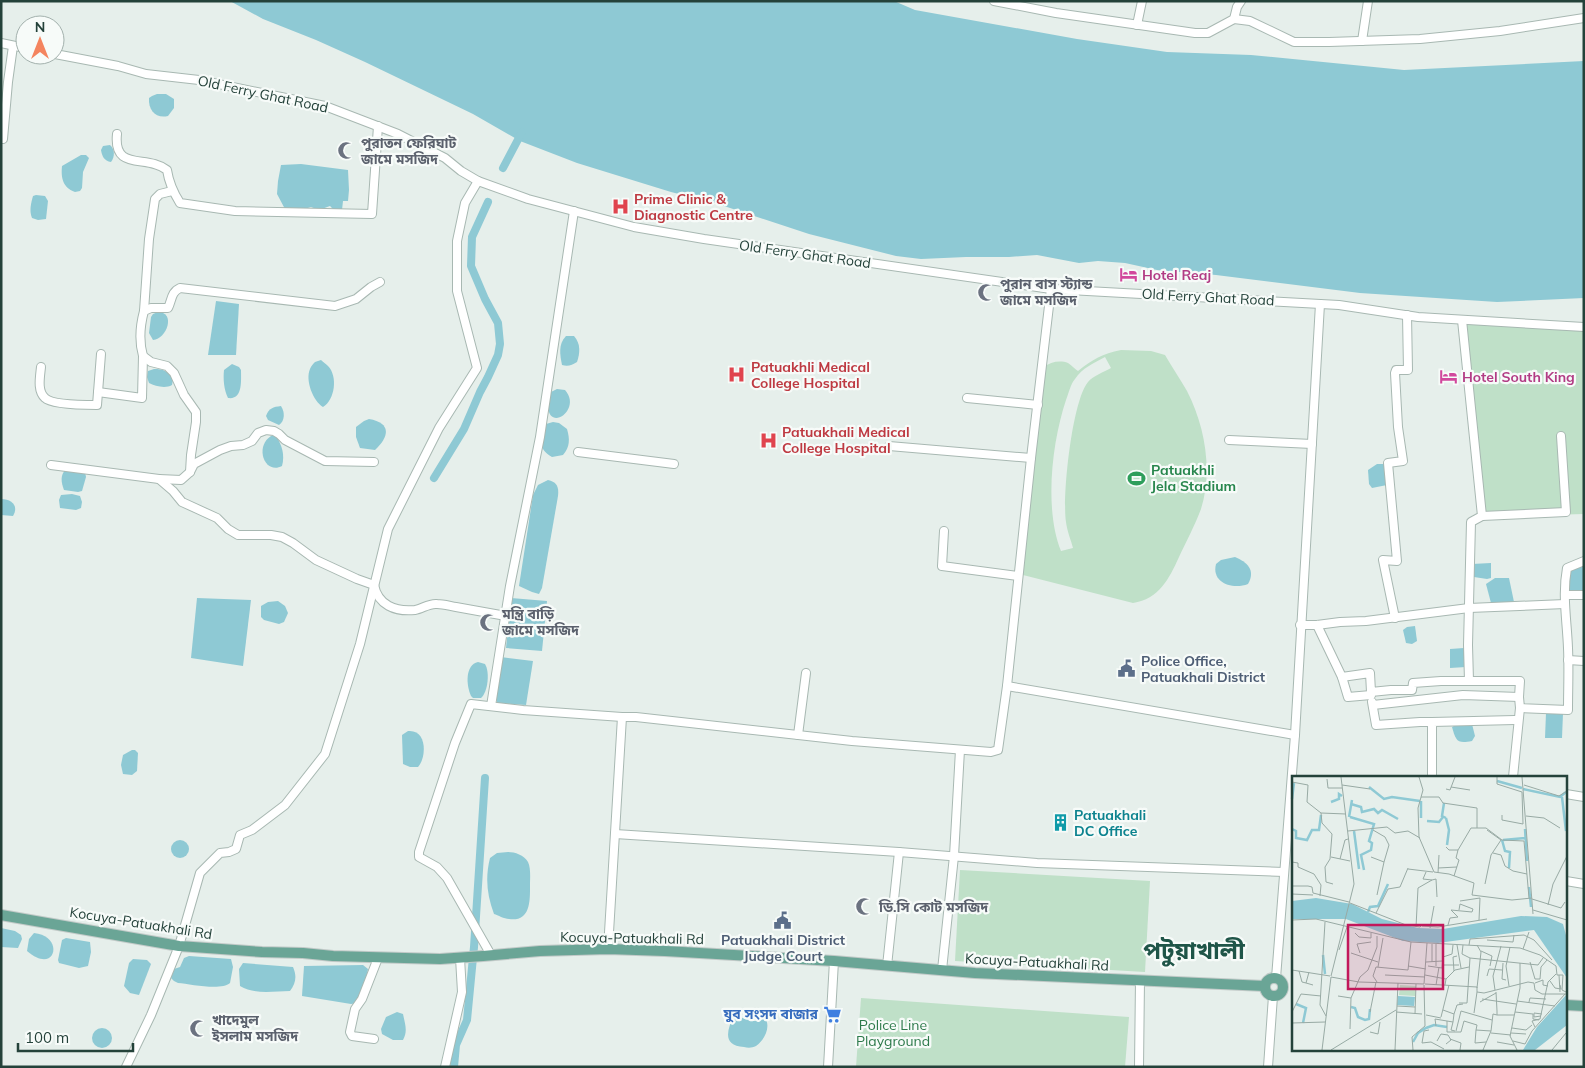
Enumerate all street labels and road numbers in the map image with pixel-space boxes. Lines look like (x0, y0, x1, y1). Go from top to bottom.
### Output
street label: Old Ferry Ghat Road (196, 71, 330, 117)
street label: Old Ferry Ghat Road (738, 236, 872, 272)
street label: Old Ferry Ghat Road (1141, 285, 1275, 309)
street label: Kocuya-Patuakhali Rd (68, 903, 214, 943)
street label: Kocuya-Patuakhali Rd (560, 928, 704, 948)
street label: Kocuya-Patuakhali Rd (965, 949, 1109, 975)

